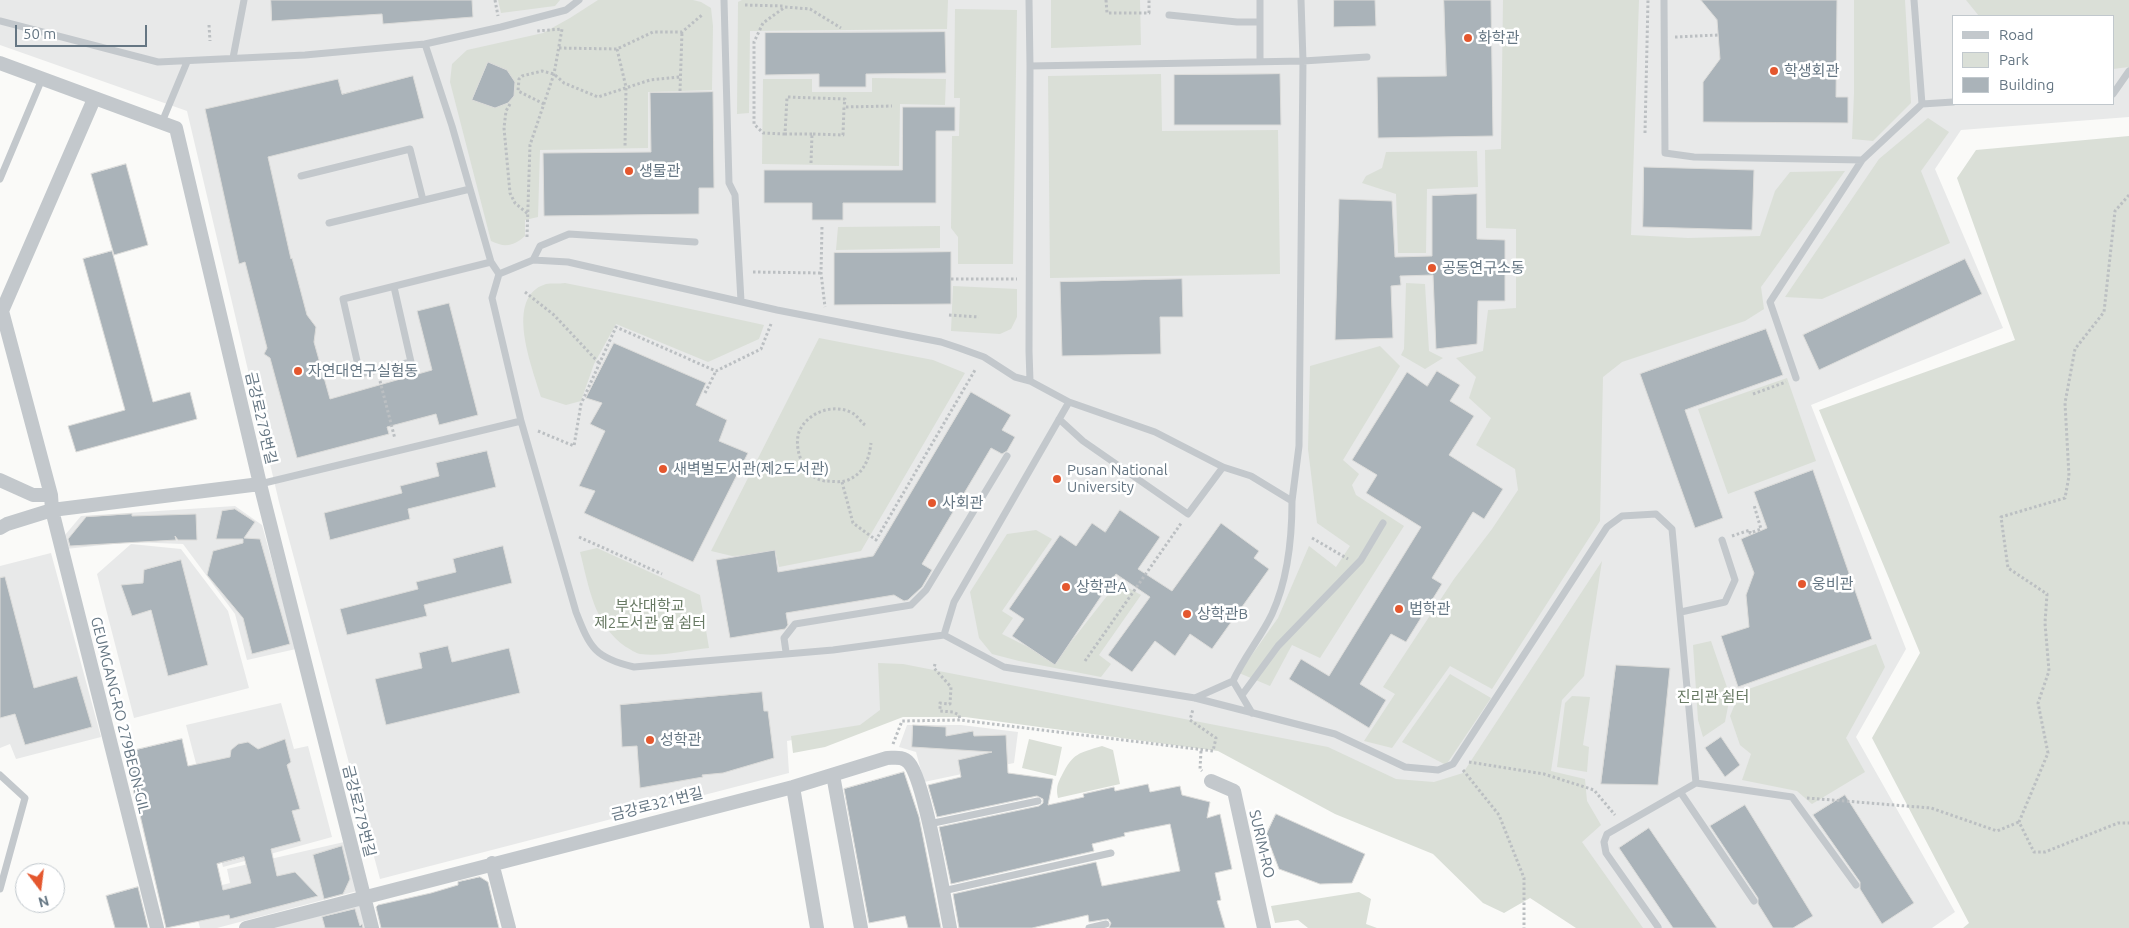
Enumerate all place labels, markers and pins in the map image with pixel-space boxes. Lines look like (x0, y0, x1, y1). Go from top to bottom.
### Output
place label: 화학관 (1478, 29, 1519, 47)
marker: 화학관 (1462, 32, 1474, 44)
place label: 학생회관 (1784, 62, 1839, 80)
marker: 학생회관 (1768, 65, 1780, 77)
place label: 생물관 (639, 162, 680, 180)
marker: 생물관 (623, 165, 635, 177)
place label: 공동연구소동 (1442, 259, 1525, 277)
marker: 공동연구소동 (1426, 262, 1438, 274)
place label: 자연대연구실험동 (308, 362, 418, 380)
marker: 자연대연구실험동 (292, 365, 304, 377)
place label: 새벽벌도서관(제2도서관) (673, 460, 829, 478)
place label: Pusan National University (1067, 461, 1168, 496)
marker: 새벽벌도서관(제2도서관) (657, 463, 669, 475)
marker: Pusan National University (1051, 473, 1063, 485)
place label: 사회관 (942, 494, 983, 512)
marker: 사회관 (926, 497, 938, 509)
place label: 웅비관 (1812, 575, 1853, 593)
place label: 상학관A (1076, 578, 1127, 596)
marker: 웅비관 (1796, 578, 1808, 590)
marker: 상학관A (1060, 581, 1072, 593)
place label: 법학관 (1409, 600, 1450, 618)
marker: 법학관 (1393, 603, 1405, 615)
place label: 상학관B (1197, 605, 1248, 623)
marker: 상학관B (1181, 608, 1193, 620)
place label: 성학관 (660, 731, 701, 749)
marker: 성학관 (644, 734, 656, 746)

